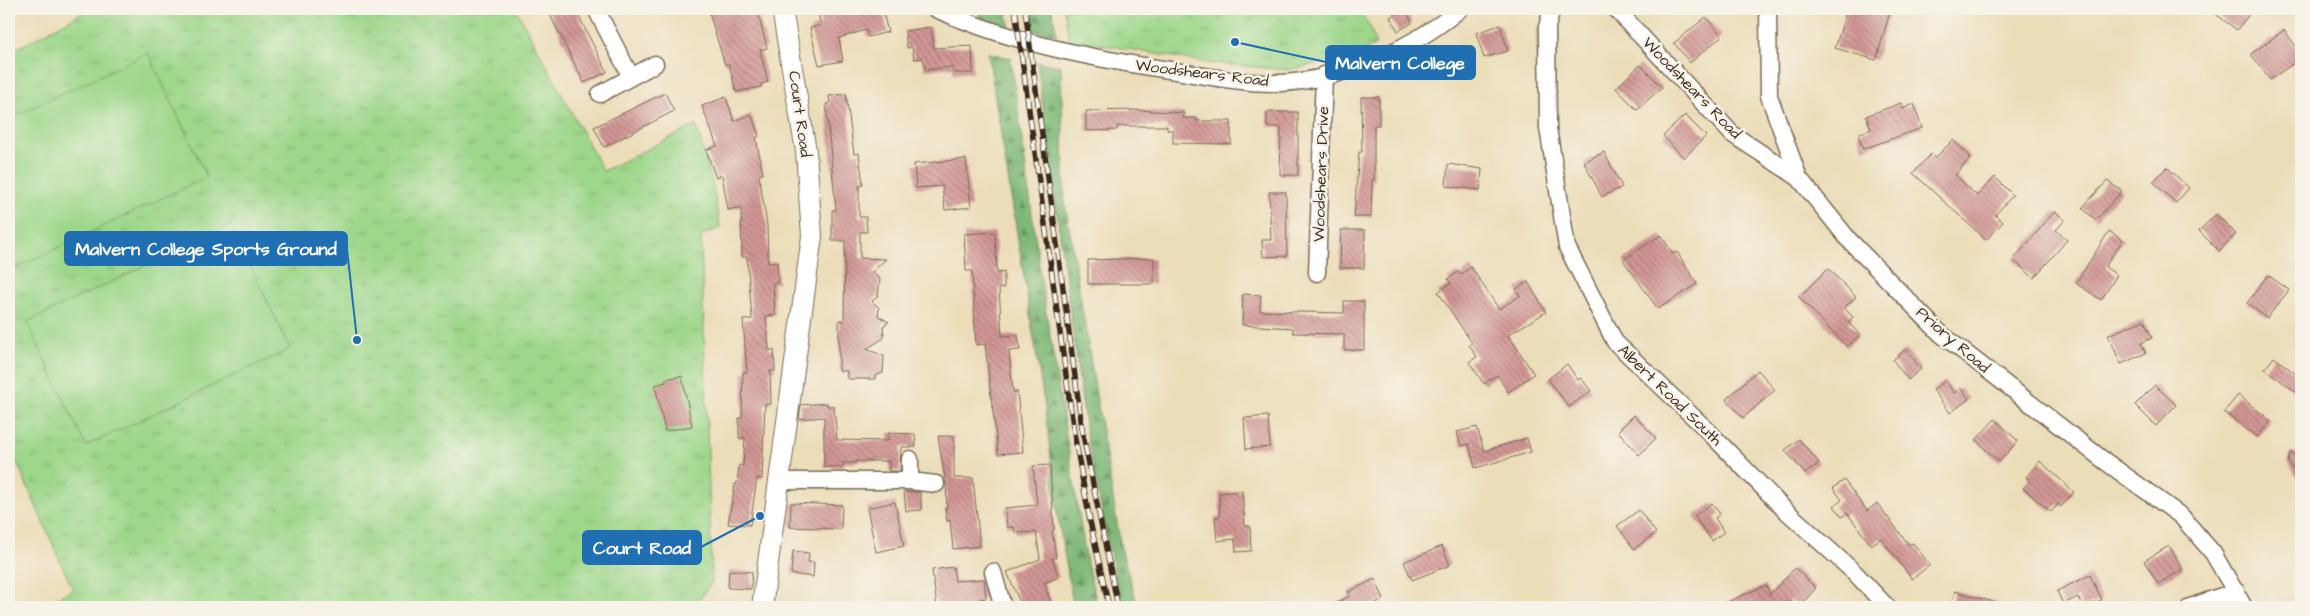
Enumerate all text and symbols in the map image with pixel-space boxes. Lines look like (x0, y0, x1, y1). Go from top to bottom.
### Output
street label: Woodshears Road (1638, 32, 1746, 144)
callout: Malvern College (1326, 46, 1475, 79)
text: Malvern College (1335, 51, 1465, 77)
street label: Woodshears Road (1134, 54, 1270, 92)
street label: Court Road (783, 69, 817, 159)
street label: Woodshears Drive (1308, 105, 1334, 242)
callout: Malvern College Sports Ground (65, 232, 347, 265)
text: Malvern College Sports Ground (75, 237, 338, 263)
street label: Priory Road (1911, 302, 1995, 379)
street label: Albert Road South (1613, 339, 1727, 451)
callout: Court Road (583, 531, 701, 564)
text: Court Road (593, 536, 692, 561)

